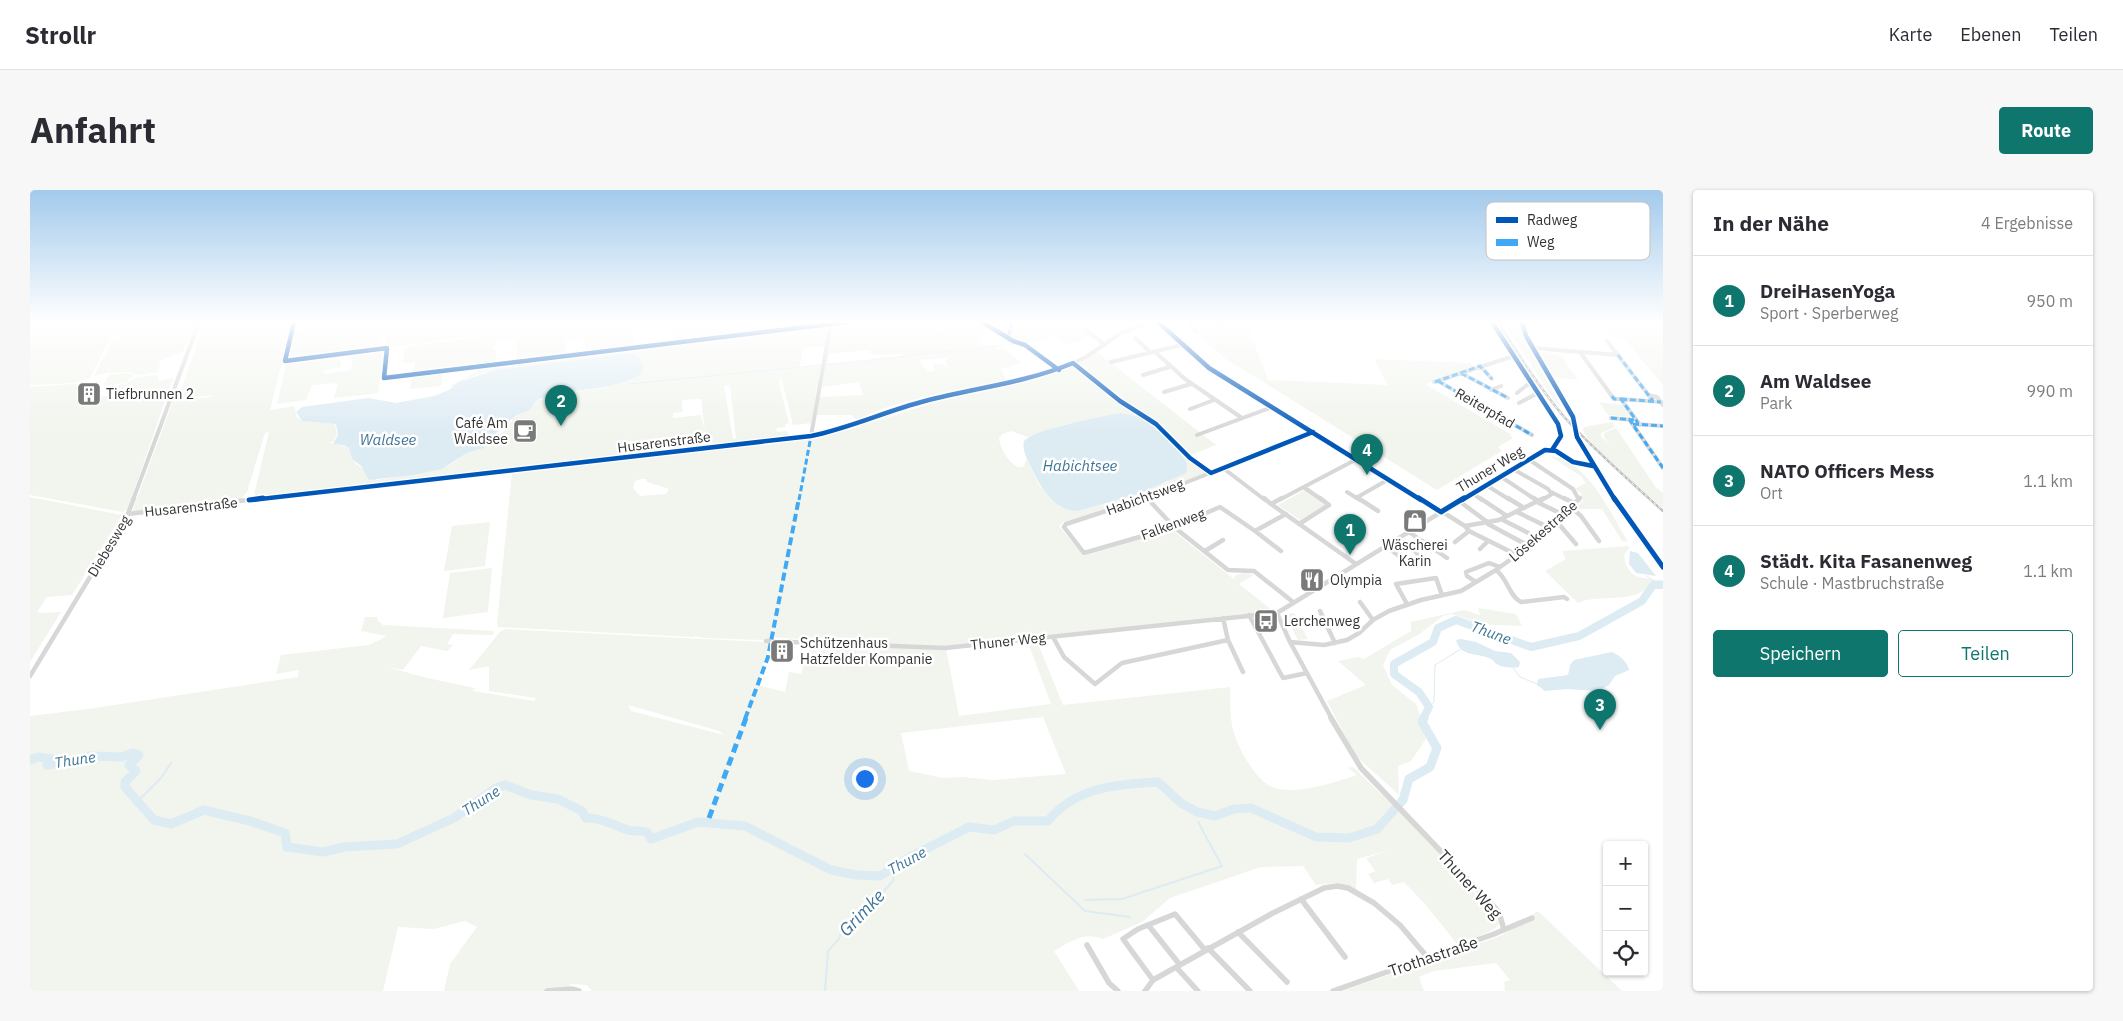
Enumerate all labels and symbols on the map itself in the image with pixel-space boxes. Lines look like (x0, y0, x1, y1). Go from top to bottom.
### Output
legend (1486, 202, 1650, 260)
text: Radweg (1527, 211, 1578, 229)
text: Weg (1527, 233, 1555, 251)
building icon: Tiefbrunnen 2 (76, 381, 102, 407)
street label: Reiterpfad (1452, 384, 1518, 432)
place label: Tiefbrunnen 2 (106, 385, 194, 403)
pin: 2 (545, 385, 577, 426)
place label: Café Am Waldsee (454, 414, 508, 448)
cafe icon: Café Am Waldsee (512, 418, 538, 444)
street label: Husarenstraße (616, 427, 712, 457)
water label: Waldsee (360, 430, 417, 449)
pin: 4 (1351, 434, 1383, 475)
street label: Thuner Weg (1453, 442, 1527, 496)
water label: Habichtsee (1043, 456, 1118, 475)
street label: Habichtsweg (1104, 474, 1187, 519)
street label: Husarenstraße (143, 493, 239, 521)
street label: Lösekestraße (1505, 496, 1581, 566)
street label: Falkenweg (1138, 504, 1208, 544)
shop icon: Wäscherei Karin (1402, 508, 1428, 534)
street label: Diebesweg (84, 511, 135, 580)
pin: 1 (1334, 514, 1366, 555)
place label: Wäscherei Karin (1382, 536, 1448, 570)
restaurant icon: Olympia (1299, 567, 1325, 593)
place label: Olympia (1330, 571, 1382, 589)
bus stop icon: Lerchenweg (1253, 608, 1279, 634)
place label: Lerchenweg (1284, 612, 1361, 630)
water label: Thune (1468, 617, 1514, 649)
street label: Thuner Weg (970, 628, 1047, 654)
place label: Schützenhaus Hatzfelder Kompanie (800, 634, 933, 668)
building icon: Schützenhaus Hatzfelder Kompanie (769, 638, 795, 664)
pin: 3 (1584, 689, 1616, 730)
water label: Thune (53, 747, 97, 772)
your location (852, 766, 878, 792)
water label: Thune (458, 781, 504, 820)
water label: Thune (884, 842, 930, 879)
street label: Thuner Weg (1434, 845, 1507, 923)
water label: Grimke (834, 884, 890, 941)
street label: Trothastraße (1386, 931, 1480, 981)

